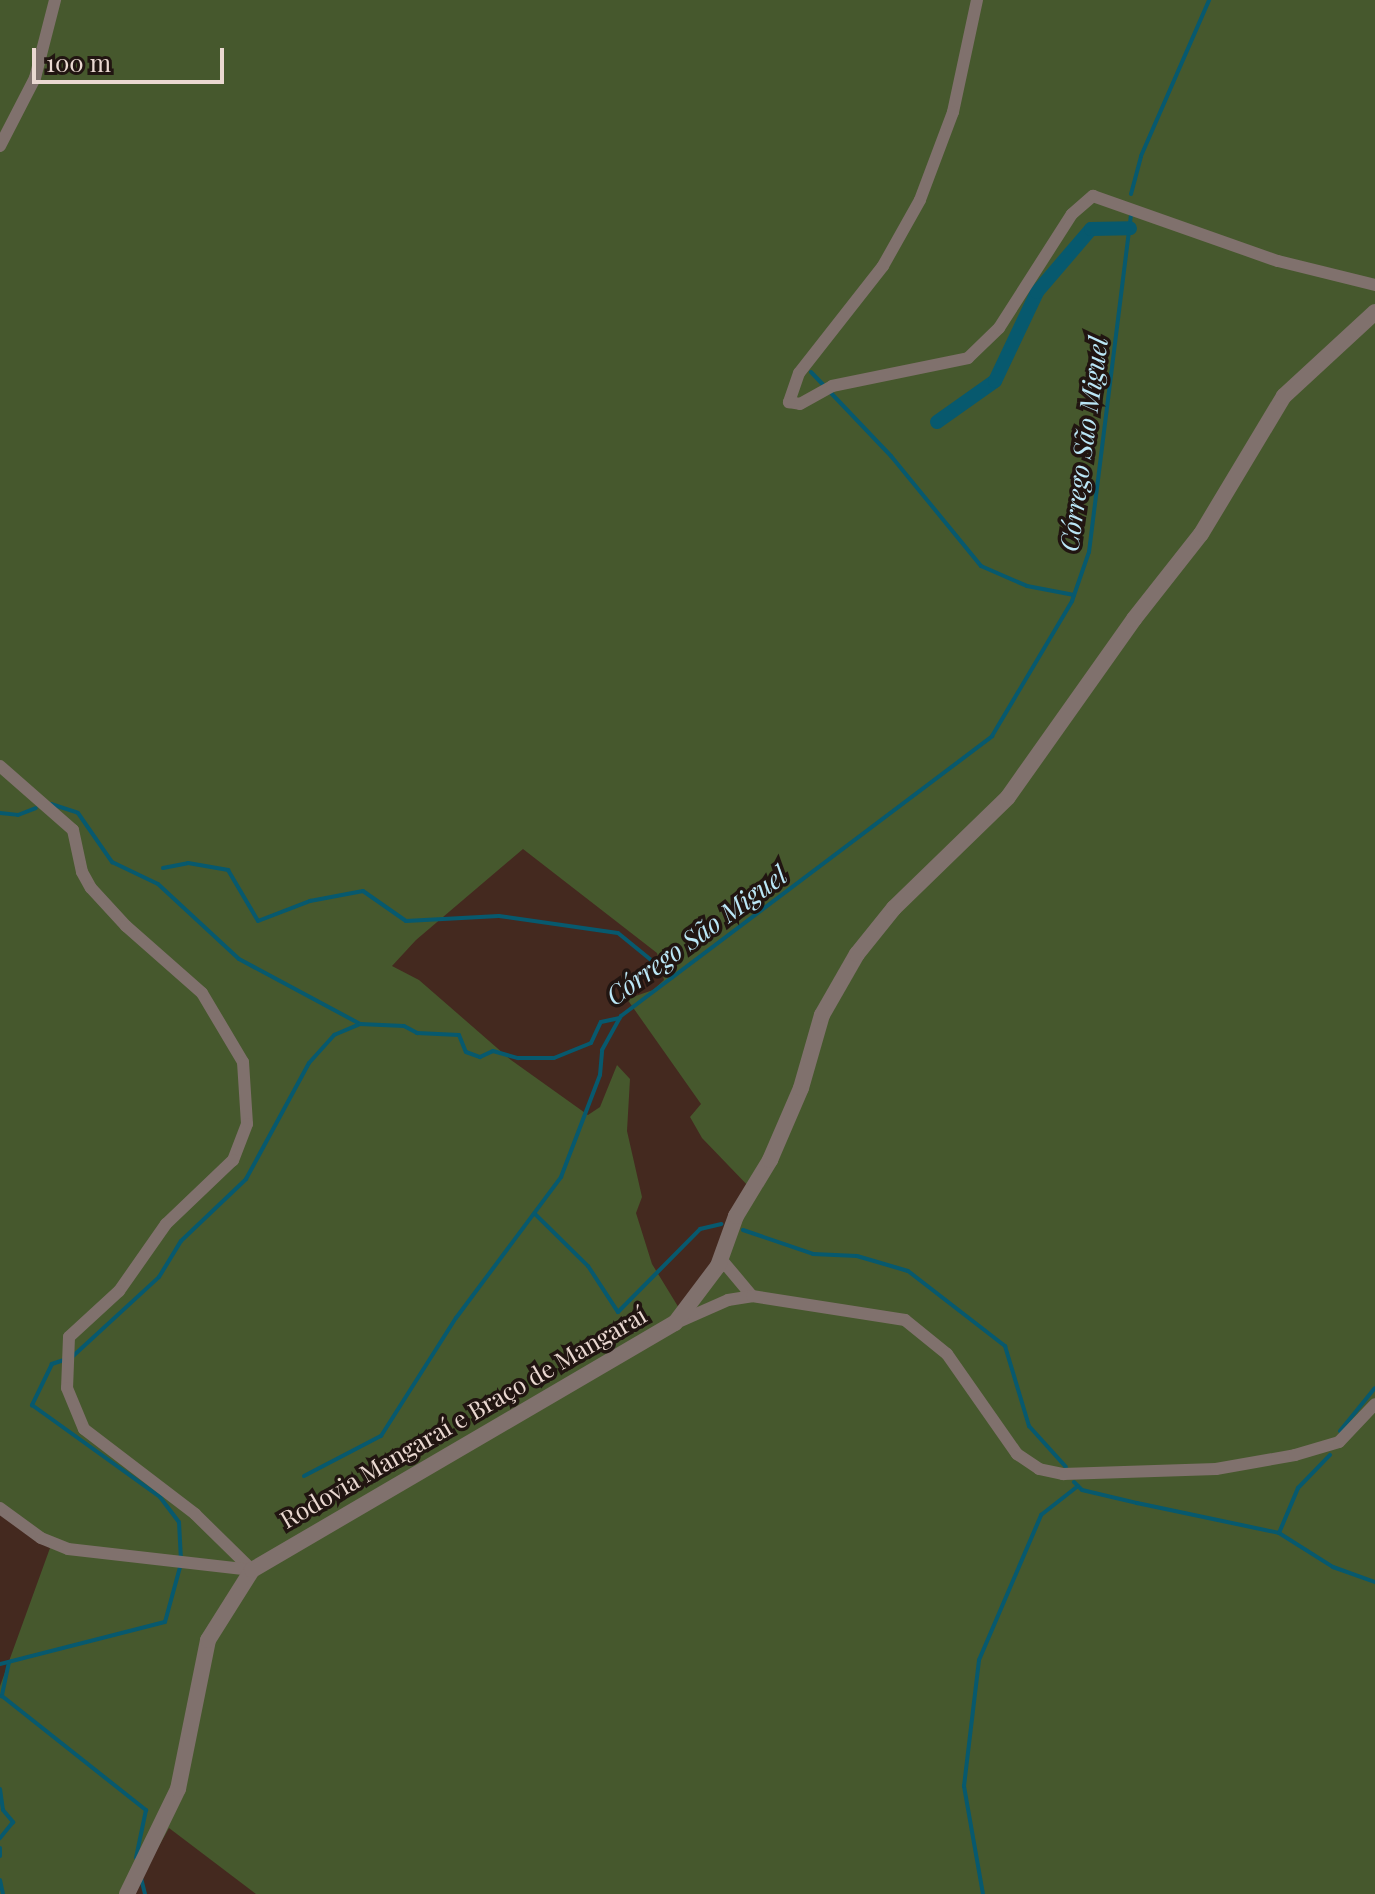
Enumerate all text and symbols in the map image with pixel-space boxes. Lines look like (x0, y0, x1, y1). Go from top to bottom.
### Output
scale bar (36, 32, 228, 82)
text: 100 m (46, 46, 111, 78)
water label: Córrego São Miguel (1053, 335, 1113, 553)
water label: Córrego São Miguel (599, 859, 793, 1011)
street label: Rodovia Mangaraí e Braço de Mangaraí (275, 1300, 651, 1534)

